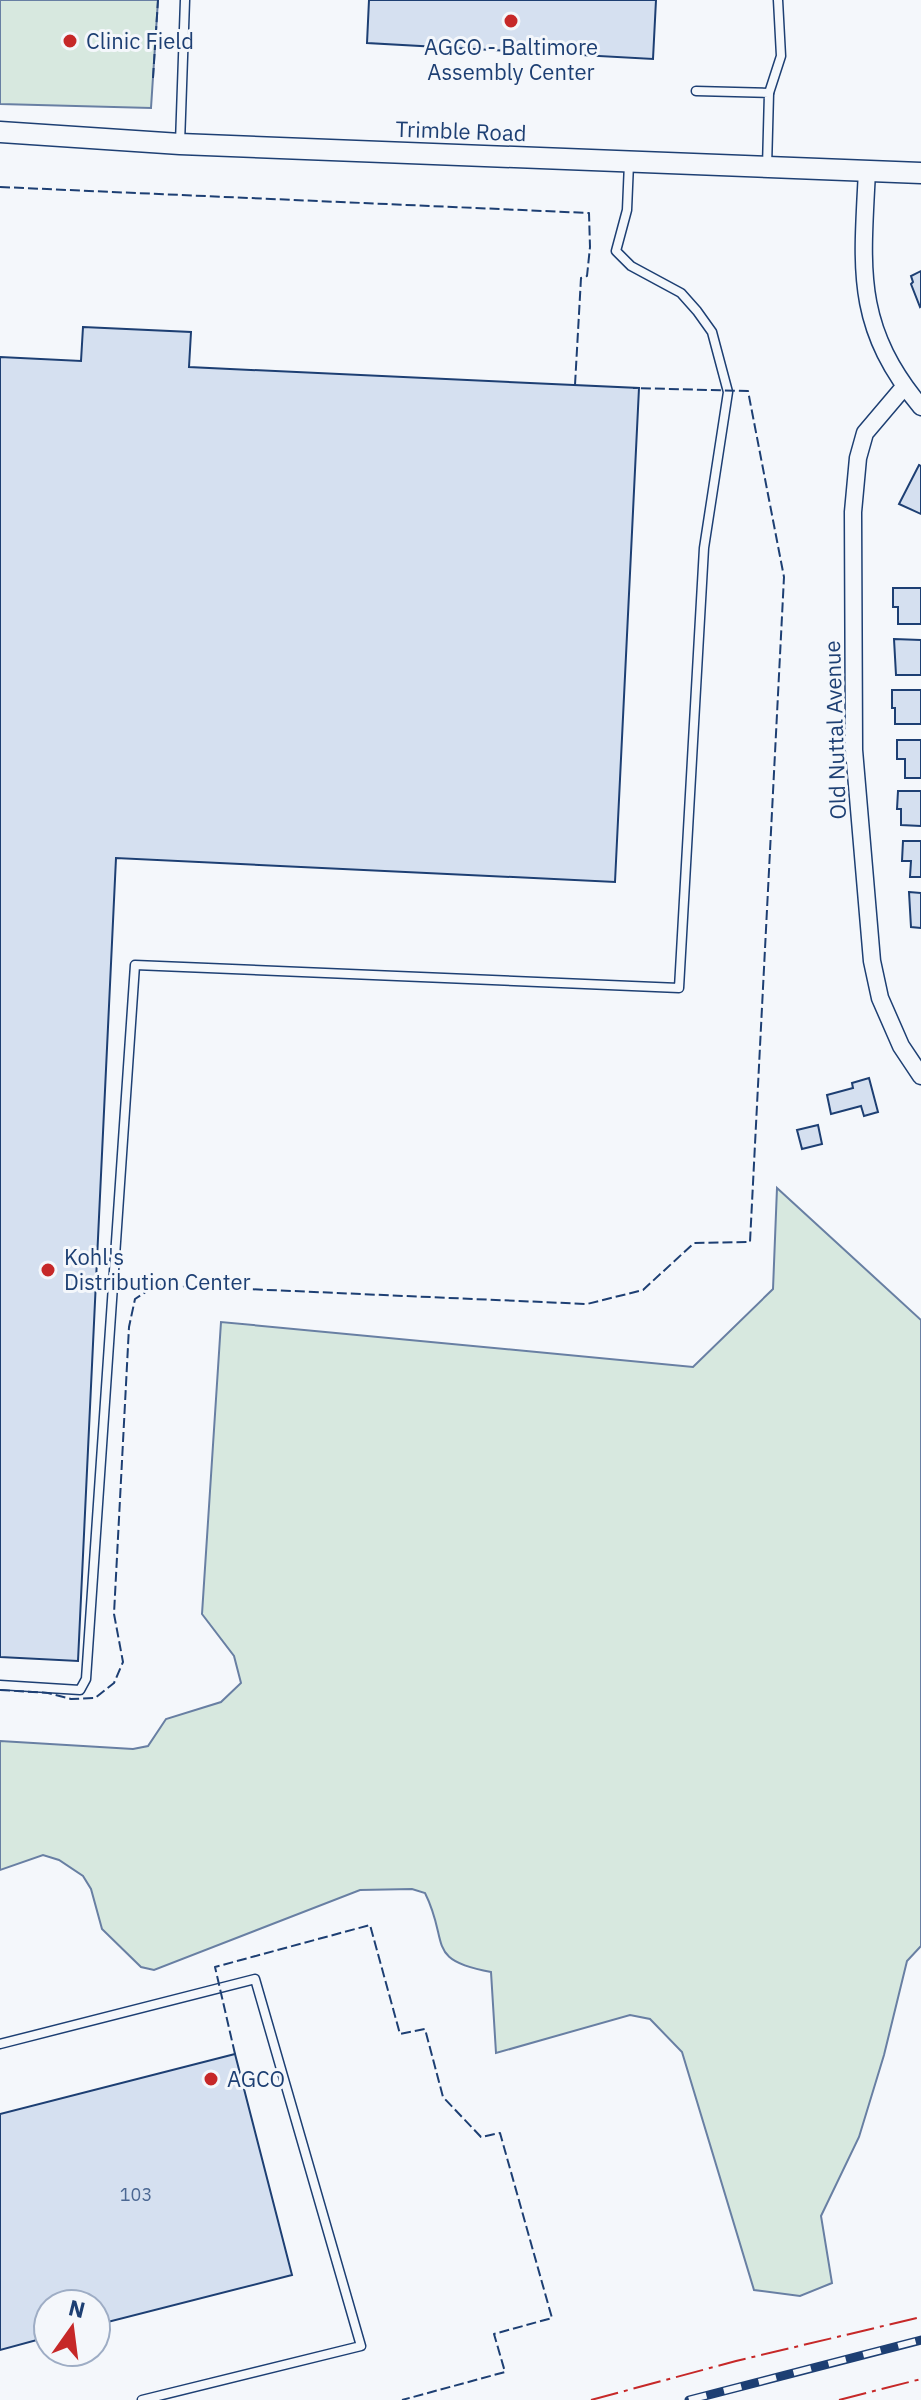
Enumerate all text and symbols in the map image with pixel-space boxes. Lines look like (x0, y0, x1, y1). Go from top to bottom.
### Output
marker: AGCO - Baltimore Assembly Center (502, 12, 520, 30)
place label: Clinic Field (86, 26, 194, 55)
marker: Clinic Field (61, 32, 79, 50)
place label: AGCO - Baltimore Assembly Center (424, 32, 598, 86)
street label: Trimble Road (395, 114, 527, 147)
street label: Old Nuttal Avenue (817, 640, 852, 820)
place label: Kohl's Distribution Center (64, 1242, 251, 1296)
marker: Kohl's Distribution Center (39, 1261, 57, 1279)
place label: AGCO (227, 2064, 285, 2093)
marker: AGCO (202, 2070, 220, 2088)
house number: 103 (120, 2183, 152, 2206)
north arrow (32, 2288, 112, 2368)
text: N (66, 2292, 88, 2324)

